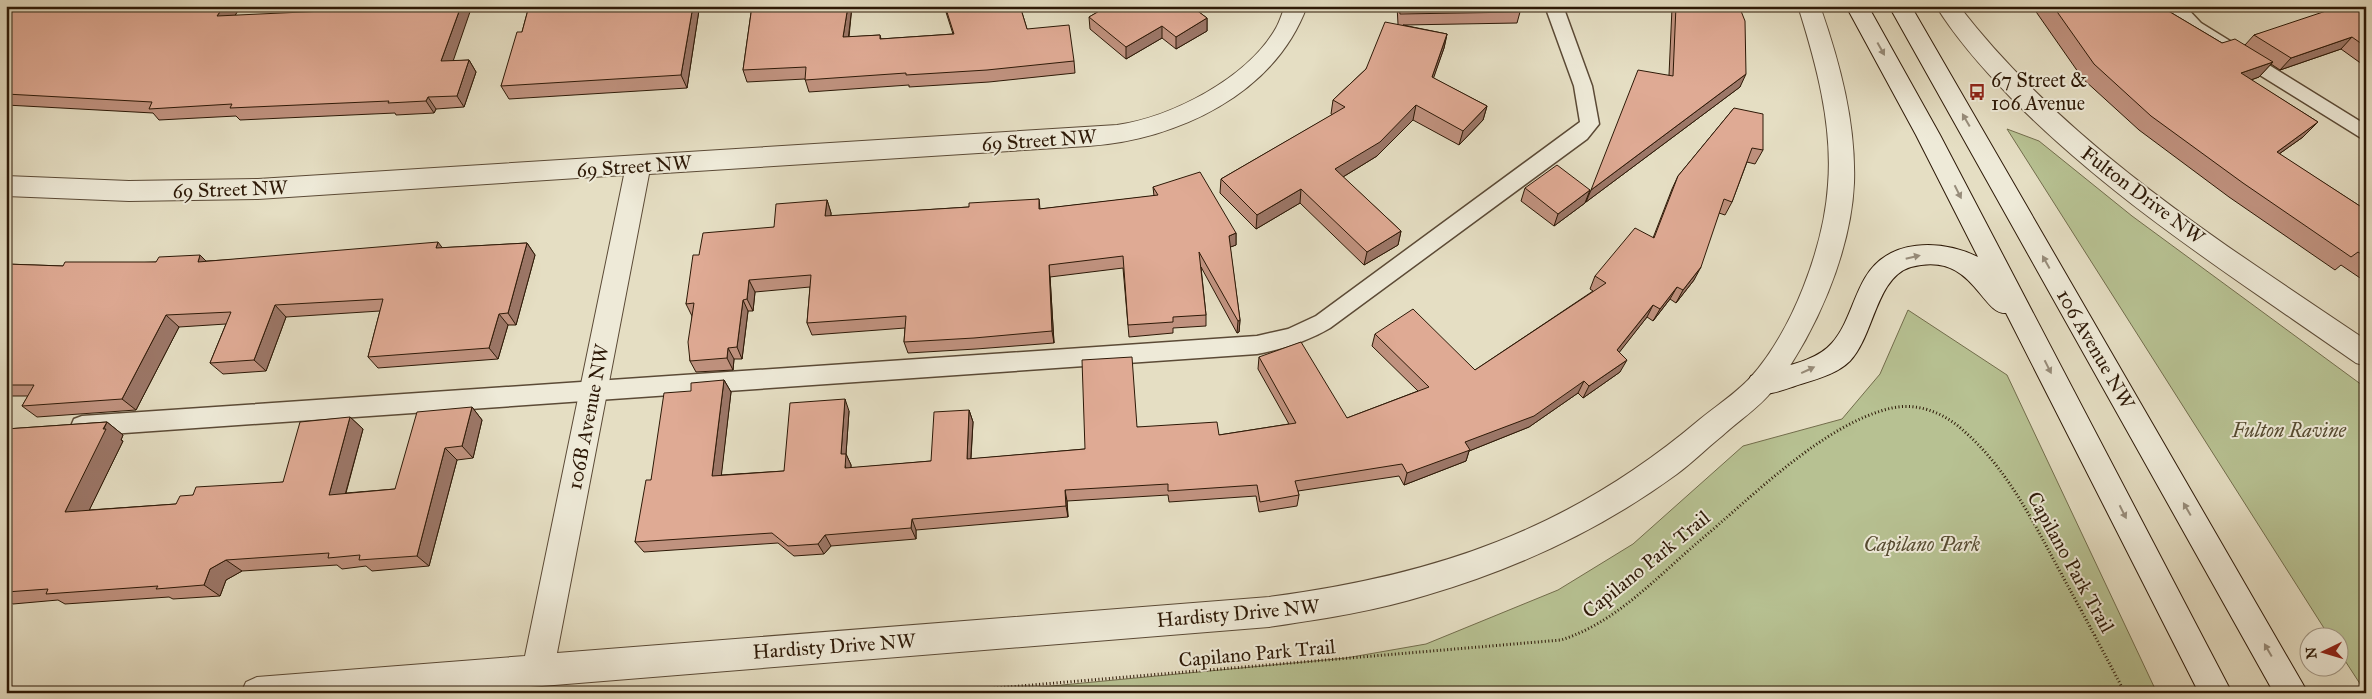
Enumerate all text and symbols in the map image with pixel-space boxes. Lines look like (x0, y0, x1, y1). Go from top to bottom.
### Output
one-way arrow (1876, 42, 1885, 55)
place label: 67 Street & 106 Avenue (1991, 68, 2087, 115)
bus stop icon: 67 Street & 106 Avenue (1967, 82, 1987, 102)
one-way arrow (1962, 114, 1971, 127)
street label: 69 Street NW (981, 124, 1098, 156)
street label: Fulton Drive NW (2077, 141, 2210, 250)
street label: 69 Street NW (576, 150, 693, 182)
street label: 69 Street NW (172, 175, 289, 203)
one-way arrow (1954, 184, 1962, 199)
one-way arrow (1905, 252, 1921, 260)
one-way arrow (2042, 254, 2050, 269)
street label: 106 Avenue NW (2052, 285, 2140, 414)
street label: 106B Avenue NW (562, 341, 614, 492)
one-way arrow (2044, 360, 2052, 374)
one-way arrow (1801, 366, 1815, 374)
park label: Fulton Ravine (2231, 418, 2347, 442)
street label: Capilano Park Trail (2022, 487, 2120, 637)
one-way arrow (2183, 502, 2191, 517)
street label: Capilano Park Trail (1577, 505, 1715, 623)
one-way arrow (2119, 505, 2127, 519)
park label: Capilano Park (1864, 532, 1980, 557)
street label: Hardisty Drive NW (1156, 594, 1321, 632)
north arrow (2300, 626, 2350, 676)
street label: Hardisty Drive NW (752, 628, 917, 664)
street label: Capilano Park Trail (1178, 634, 1337, 672)
one-way arrow (2263, 644, 2272, 657)
text: N (2303, 646, 2321, 660)

